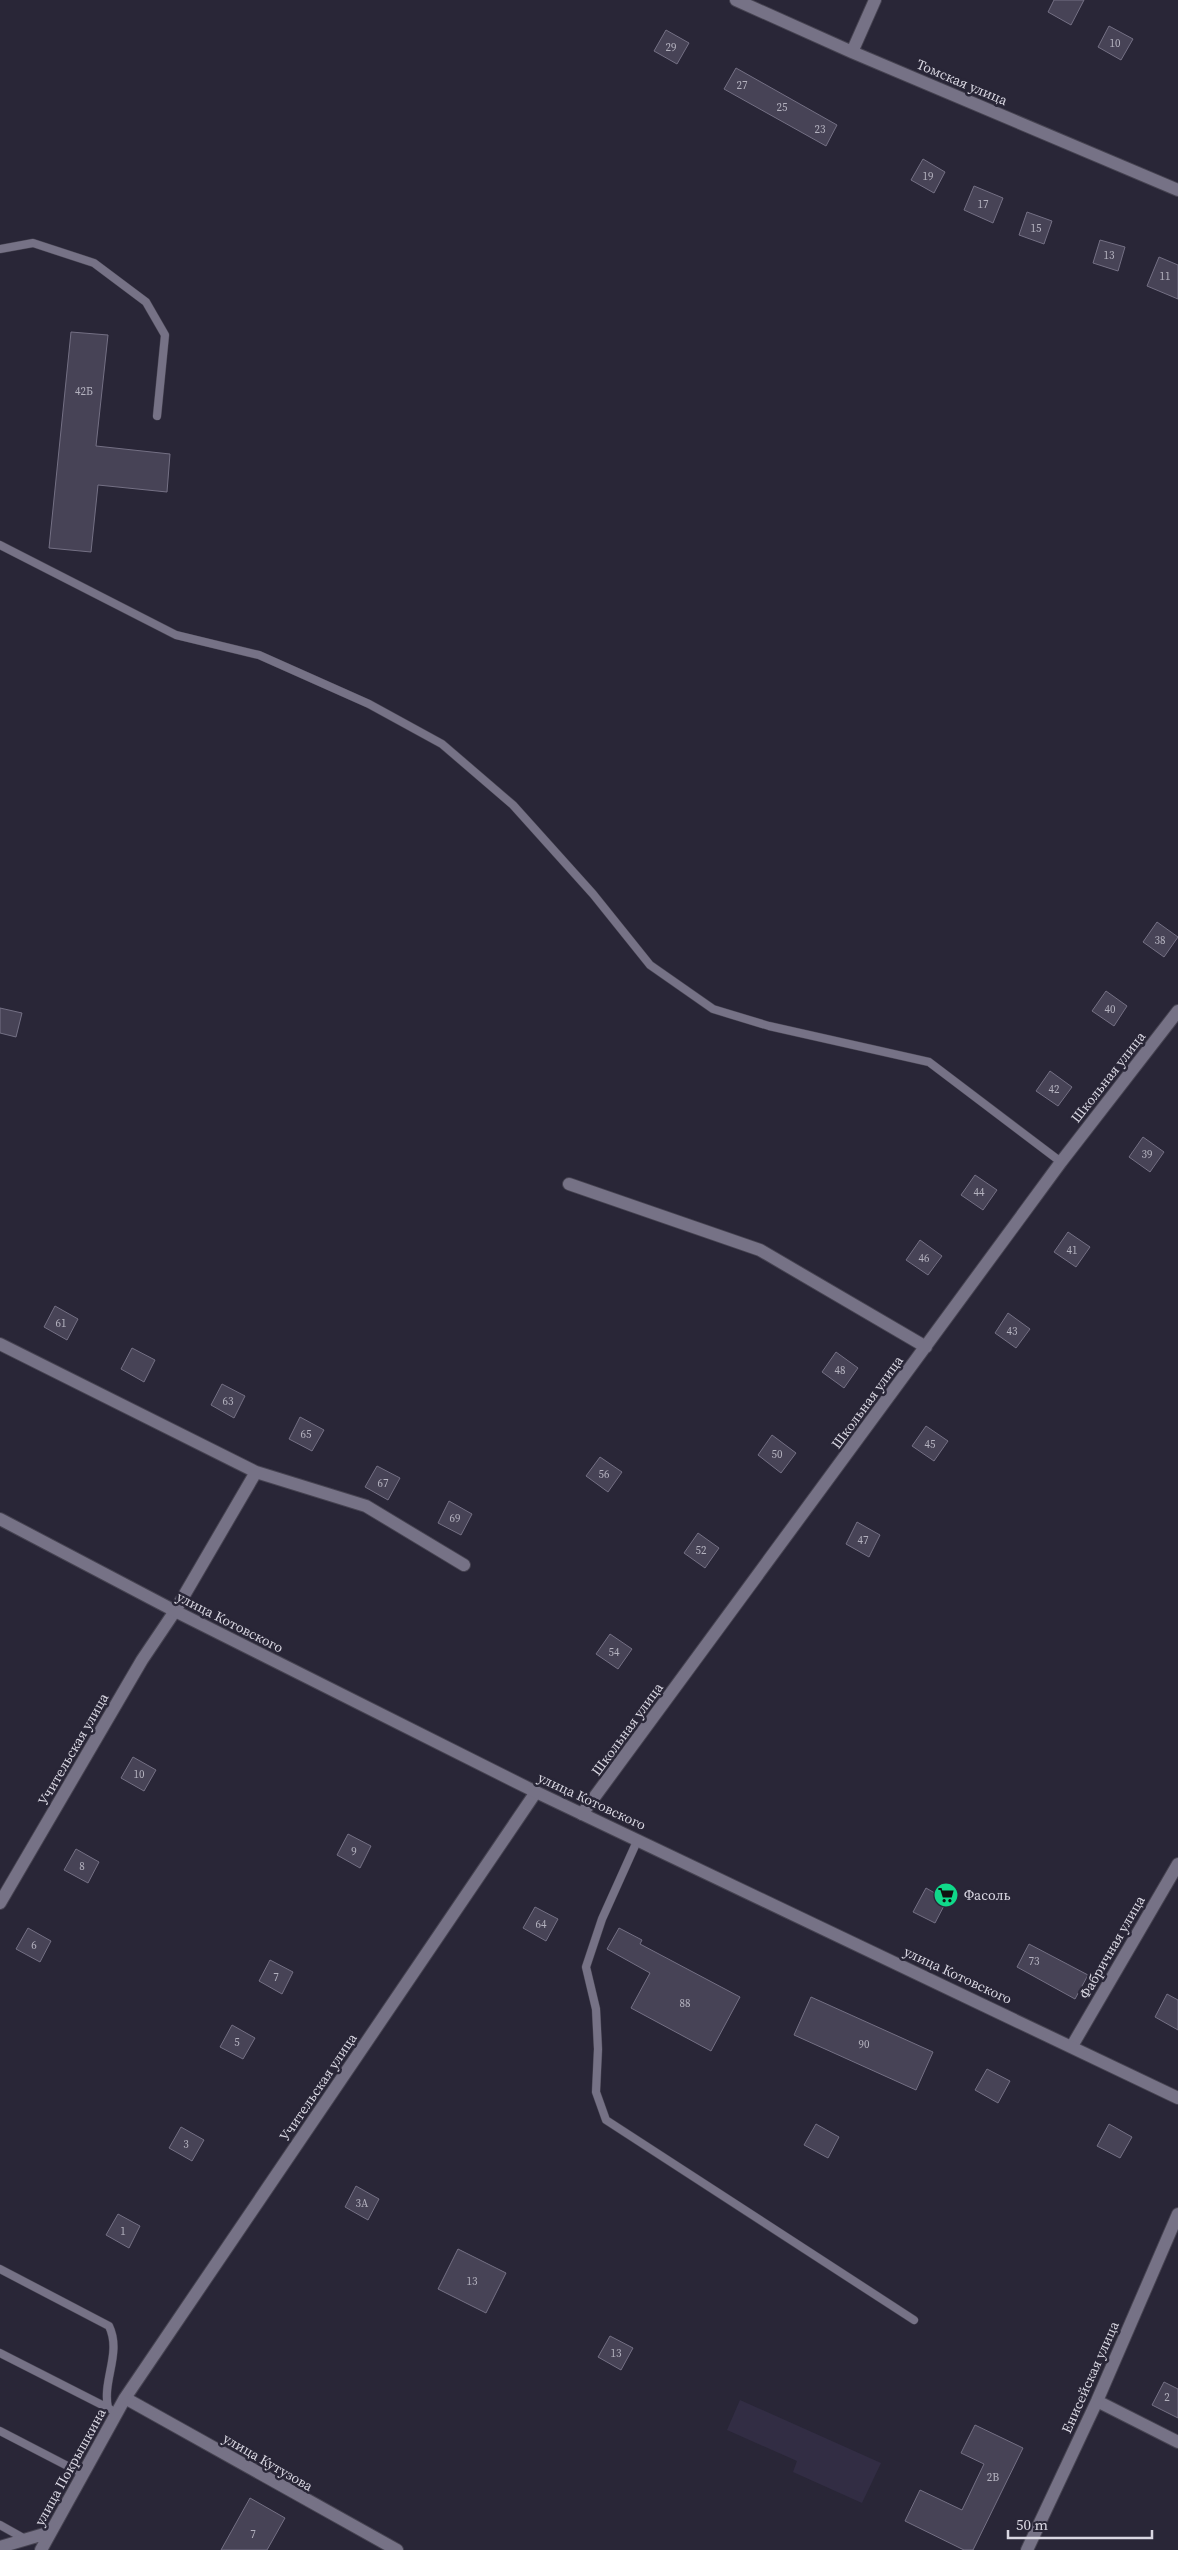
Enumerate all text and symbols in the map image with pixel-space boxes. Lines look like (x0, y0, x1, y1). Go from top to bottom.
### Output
house number: 10 (1110, 36, 1121, 51)
house number: 29 (666, 40, 677, 55)
street label: Томская улица (913, 54, 1011, 110)
house number: 27 (737, 78, 748, 93)
house number: 25 (777, 100, 788, 115)
house number: 23 (815, 122, 826, 137)
house number: 19 (923, 169, 934, 184)
house number: 17 (978, 197, 989, 212)
house number: 15 (1031, 221, 1042, 236)
house number: 13 (1104, 248, 1115, 263)
house number: 11 (1160, 269, 1171, 284)
house number: 42Б (75, 384, 93, 399)
house number: 38 (1155, 933, 1166, 948)
house number: 40 (1105, 1002, 1116, 1017)
street label: Школьная улица (1066, 1027, 1150, 1127)
house number: 42 (1049, 1082, 1060, 1097)
house number: 39 (1142, 1147, 1153, 1162)
house number: 44 (974, 1185, 985, 1200)
house number: 41 (1067, 1243, 1078, 1258)
house number: 46 (919, 1251, 930, 1266)
house number: 61 (56, 1316, 67, 1331)
house number: 43 (1007, 1324, 1018, 1339)
street label: Школьная улица (826, 1351, 908, 1453)
house number: 48 (835, 1363, 846, 1378)
house number: 63 (223, 1394, 234, 1409)
house number: 65 (301, 1427, 312, 1442)
house number: 45 (925, 1437, 936, 1452)
house number: 50 (772, 1447, 783, 1462)
house number: 56 (599, 1467, 610, 1482)
house number: 67 (378, 1476, 389, 1491)
house number: 69 (450, 1511, 461, 1526)
house number: 47 (858, 1533, 869, 1548)
house number: 52 (696, 1543, 707, 1558)
street label: улица Котовского (173, 1586, 287, 1658)
house number: 54 (609, 1645, 620, 1660)
street label: Школьная улица (586, 1678, 668, 1780)
street label: Учительская улица (33, 1689, 114, 1809)
house number: 10 (134, 1767, 145, 1782)
street label: улица Котовского (535, 1767, 650, 1835)
house number: 9 (351, 1844, 357, 1859)
house number: 8 (79, 1859, 85, 1874)
supermarket icon: Фасоль (933, 1882, 959, 1908)
place label: Фасоль (964, 1885, 1011, 1905)
street label: Фабричная улица (1074, 1891, 1150, 2002)
house number: 64 (536, 1917, 547, 1932)
house number: 6 (31, 1938, 37, 1953)
street label: улица Котовского (901, 1941, 1016, 2009)
house number: 73 (1029, 1954, 1040, 1969)
house number: 7 (273, 1970, 279, 1985)
house number: 88 (680, 1996, 691, 2011)
street label: Учительская улица (274, 2028, 362, 2145)
house number: 5 (234, 2035, 240, 2050)
house number: 90 (859, 2037, 870, 2052)
house number: 3 (183, 2137, 189, 2152)
house number: 3А (356, 2196, 369, 2211)
house number: 1 (120, 2224, 126, 2239)
house number: 13 (467, 2274, 478, 2289)
street label: Енисейская улица (1056, 2317, 1124, 2436)
house number: 13 (611, 2346, 622, 2361)
house number: 2 (1164, 2390, 1170, 2405)
street label: улица Покрышкина (29, 2404, 111, 2529)
street label: улица Кутузова (219, 2428, 318, 2496)
house number: 2В (987, 2470, 999, 2485)
scale bar (1008, 2508, 1152, 2540)
text: 50 m (1016, 2514, 1048, 2535)
house number: 7 (250, 2527, 256, 2542)

